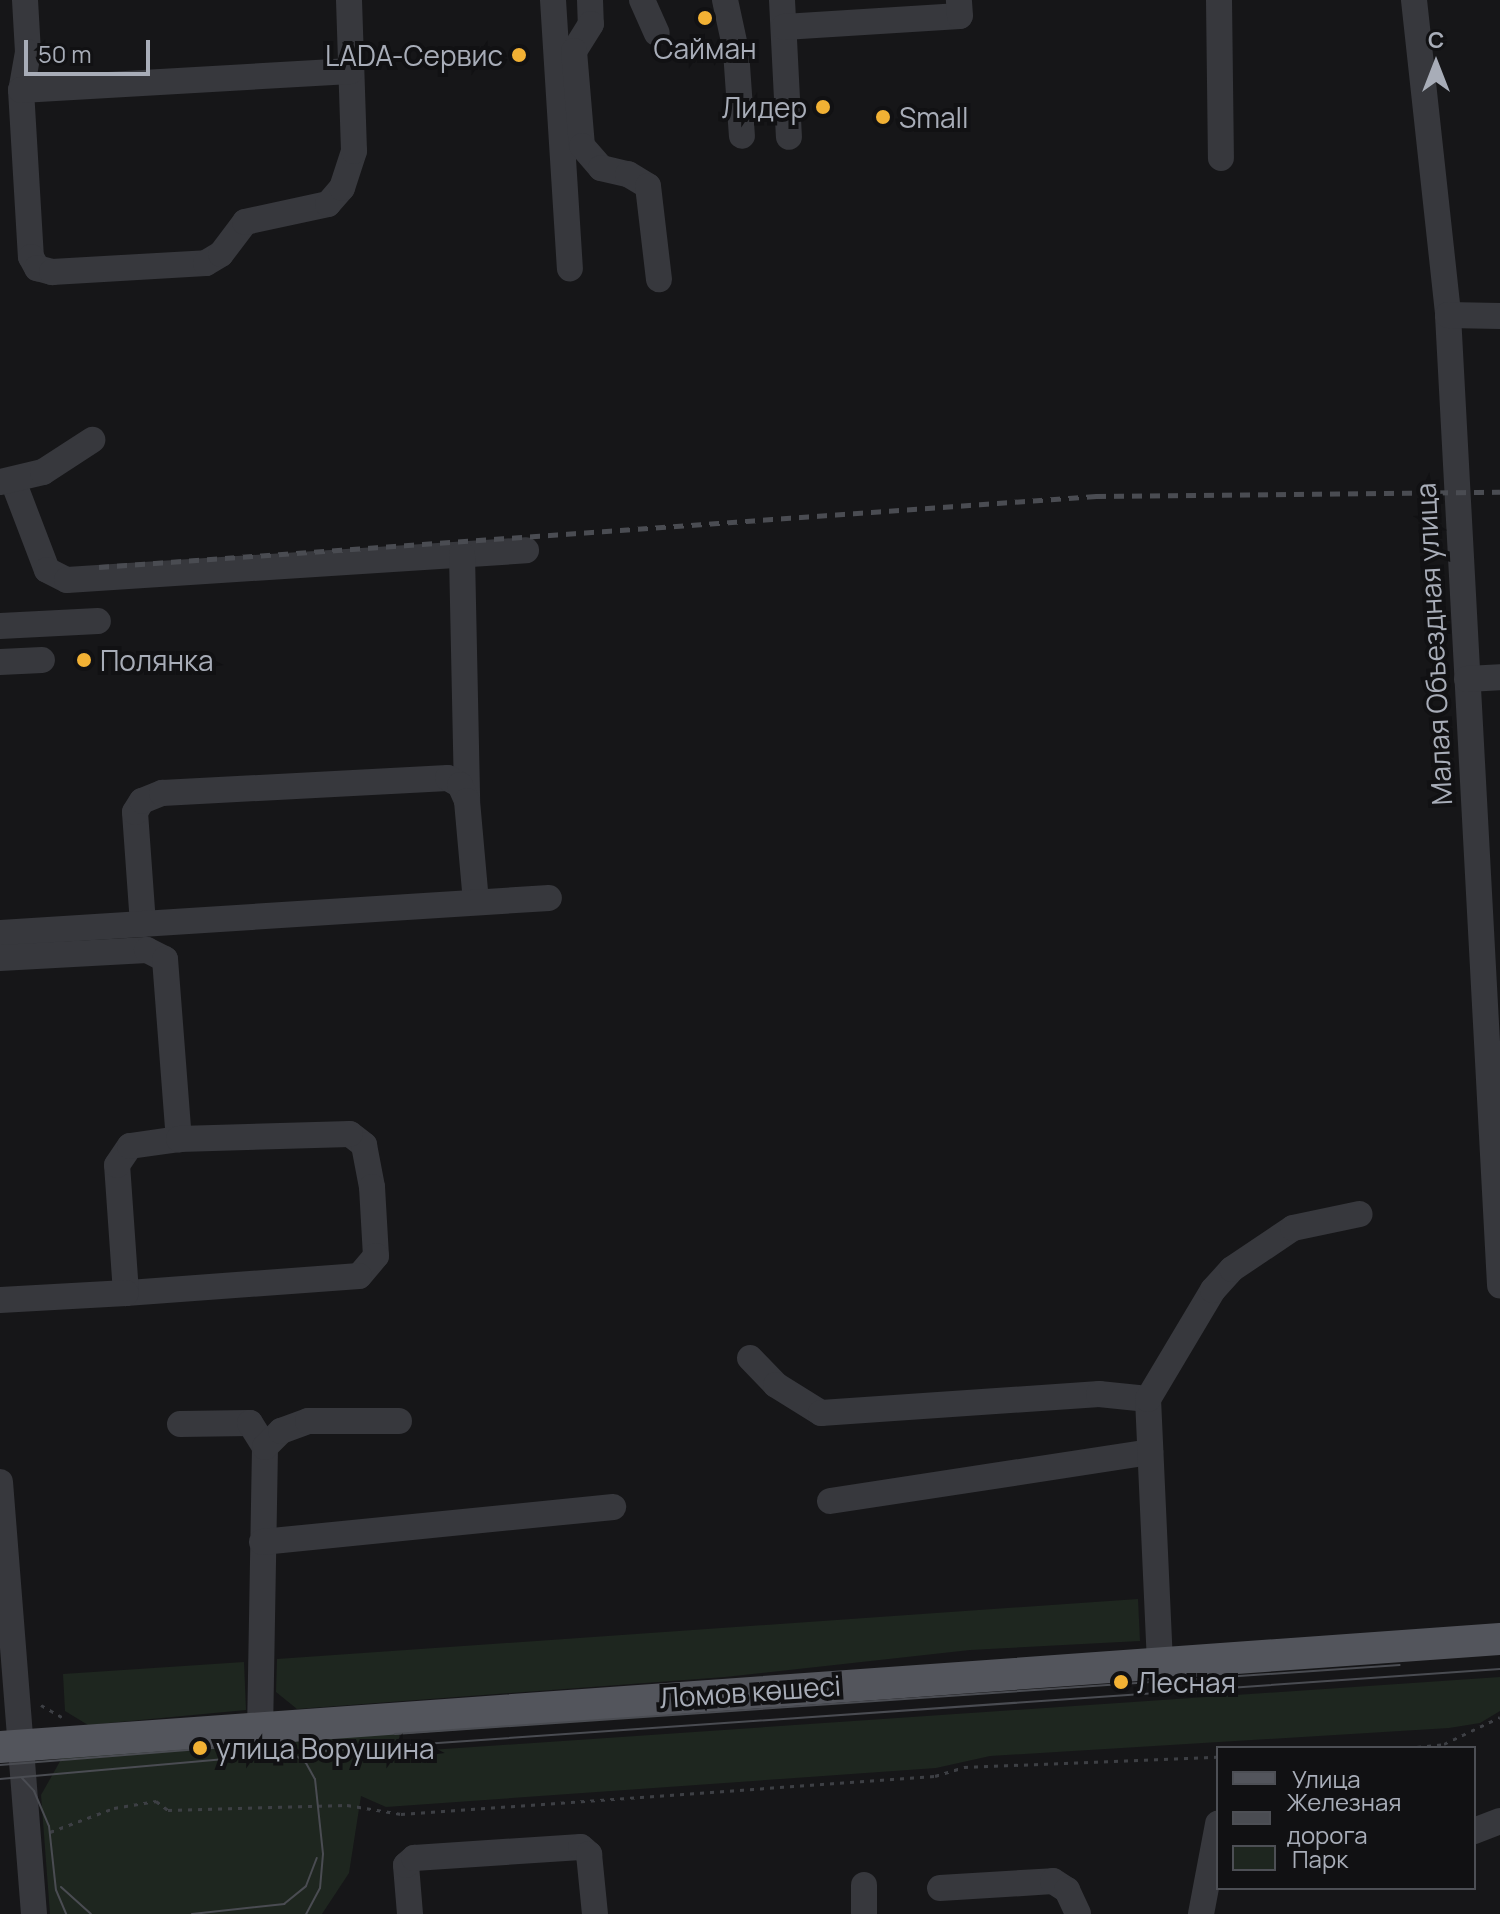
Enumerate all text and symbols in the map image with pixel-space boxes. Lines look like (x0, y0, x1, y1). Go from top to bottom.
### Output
marker: Сайман (696, 9, 714, 27)
scale bar (28, 24, 154, 74)
north arrow (1396, 24, 1476, 104)
text: С (1428, 25, 1444, 55)
place label: Сайман (654, 31, 756, 65)
text: 50 m (38, 37, 92, 70)
place label: LADA-Сервис (325, 38, 503, 72)
marker: LADA-Сервис (510, 46, 528, 64)
place label: Лидер (722, 90, 807, 124)
marker: Лидер (814, 98, 832, 116)
place label: Small (899, 100, 969, 134)
marker: Small (874, 108, 892, 126)
street label: Малая Объездная улица (1408, 482, 1458, 806)
place label: Полянка (100, 643, 213, 677)
marker: Полянка (75, 651, 93, 669)
place label: Лесная (1137, 1665, 1236, 1699)
street label: Ломов көшесі (658, 1668, 842, 1714)
marker: Лесная (1112, 1673, 1130, 1691)
place label: улица Ворушина (216, 1731, 434, 1765)
marker: улица Ворушина (191, 1739, 209, 1757)
legend (1216, 1746, 1476, 1890)
text: Улица (1292, 1762, 1361, 1795)
text: Железная дорога (1287, 1785, 1402, 1851)
text: Парк (1292, 1842, 1348, 1875)

